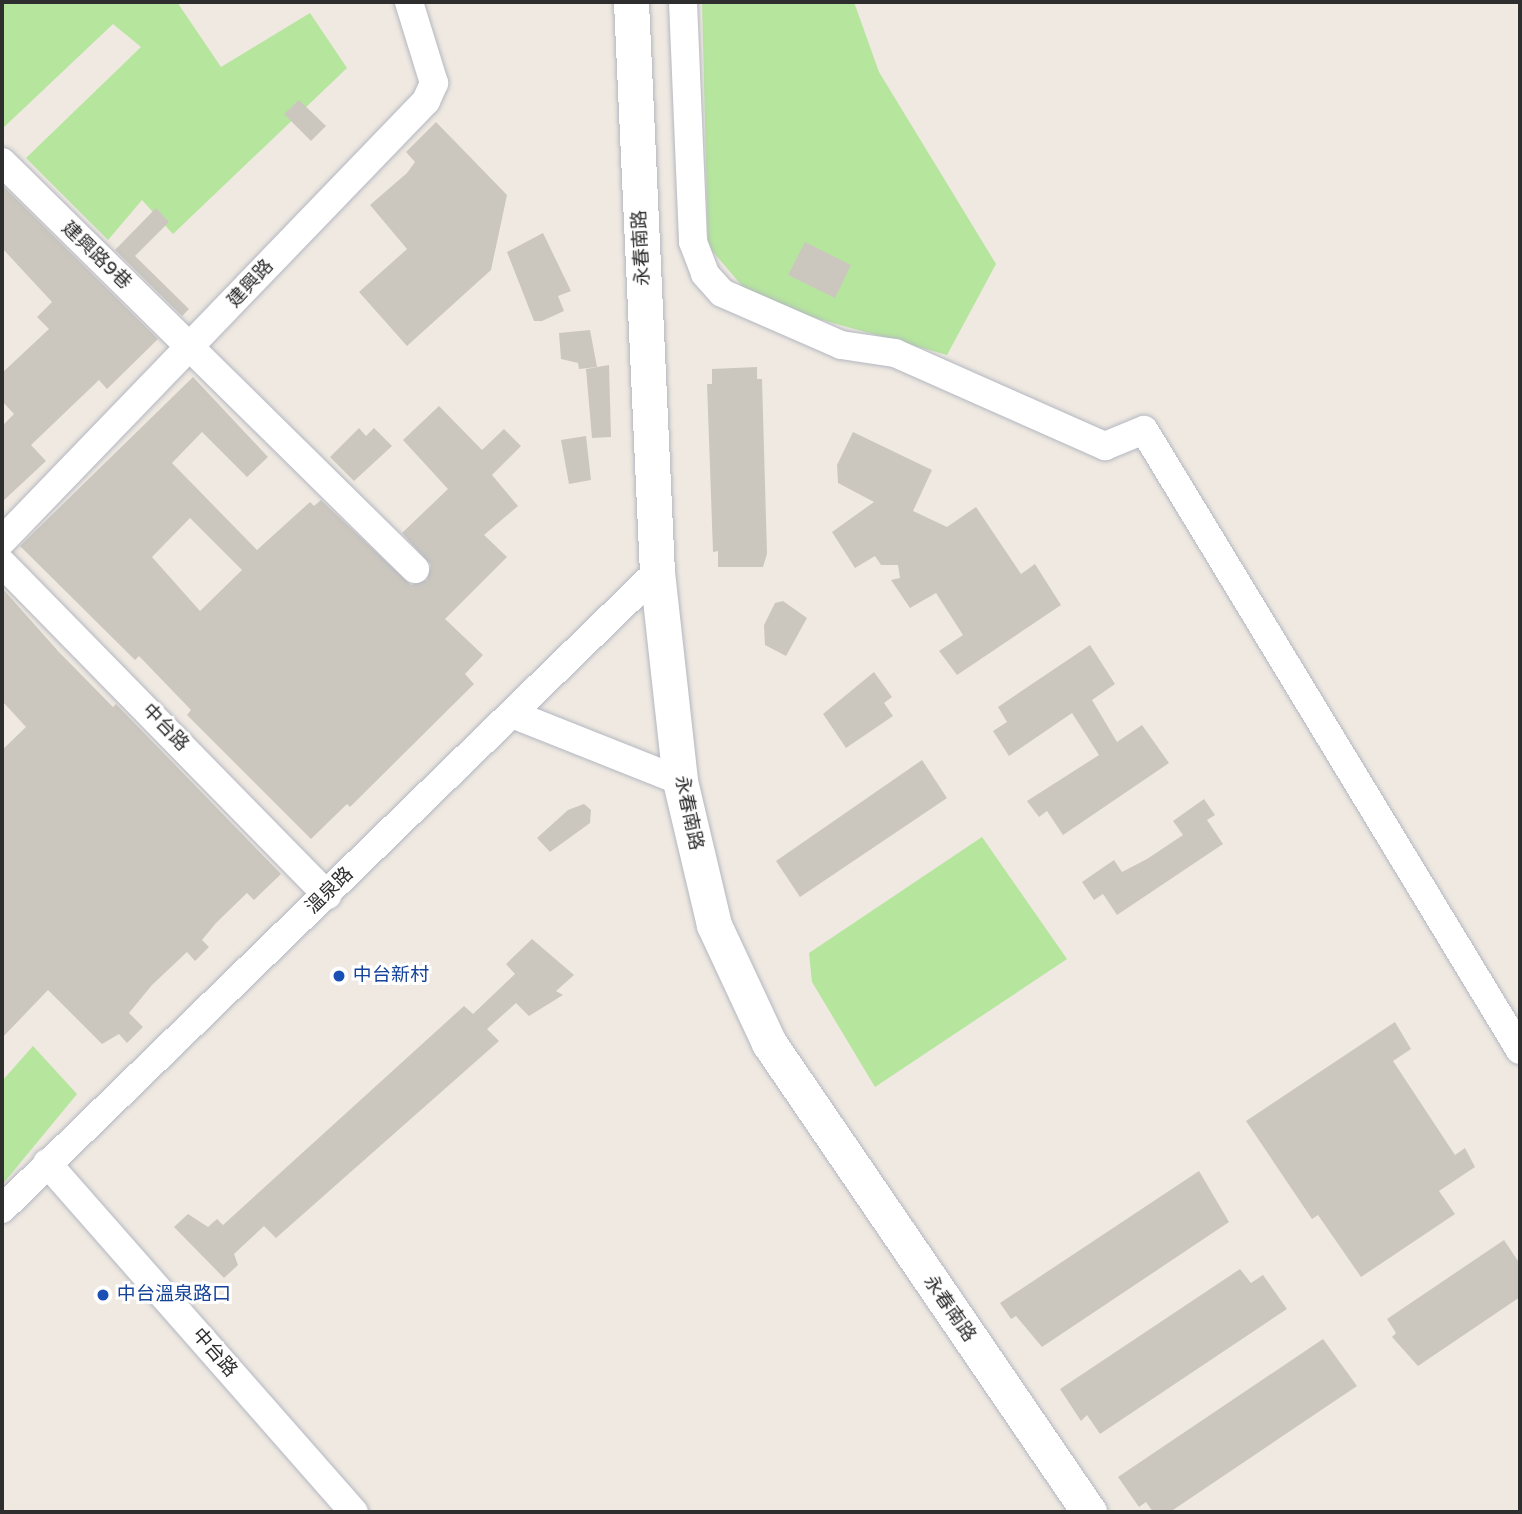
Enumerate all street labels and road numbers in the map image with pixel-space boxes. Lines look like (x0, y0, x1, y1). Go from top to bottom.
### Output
street label: 永春南路 (629, 209, 655, 287)
street label: 建興路9巷 (56, 217, 136, 295)
street label: 建興路 (223, 255, 279, 313)
street label: 中台路 (137, 700, 193, 756)
street label: 永春南路 (669, 773, 707, 853)
street label: 溫泉路 (302, 863, 358, 919)
street label: 永春南路 (918, 1271, 980, 1347)
street label: 中台路 (187, 1324, 241, 1382)

